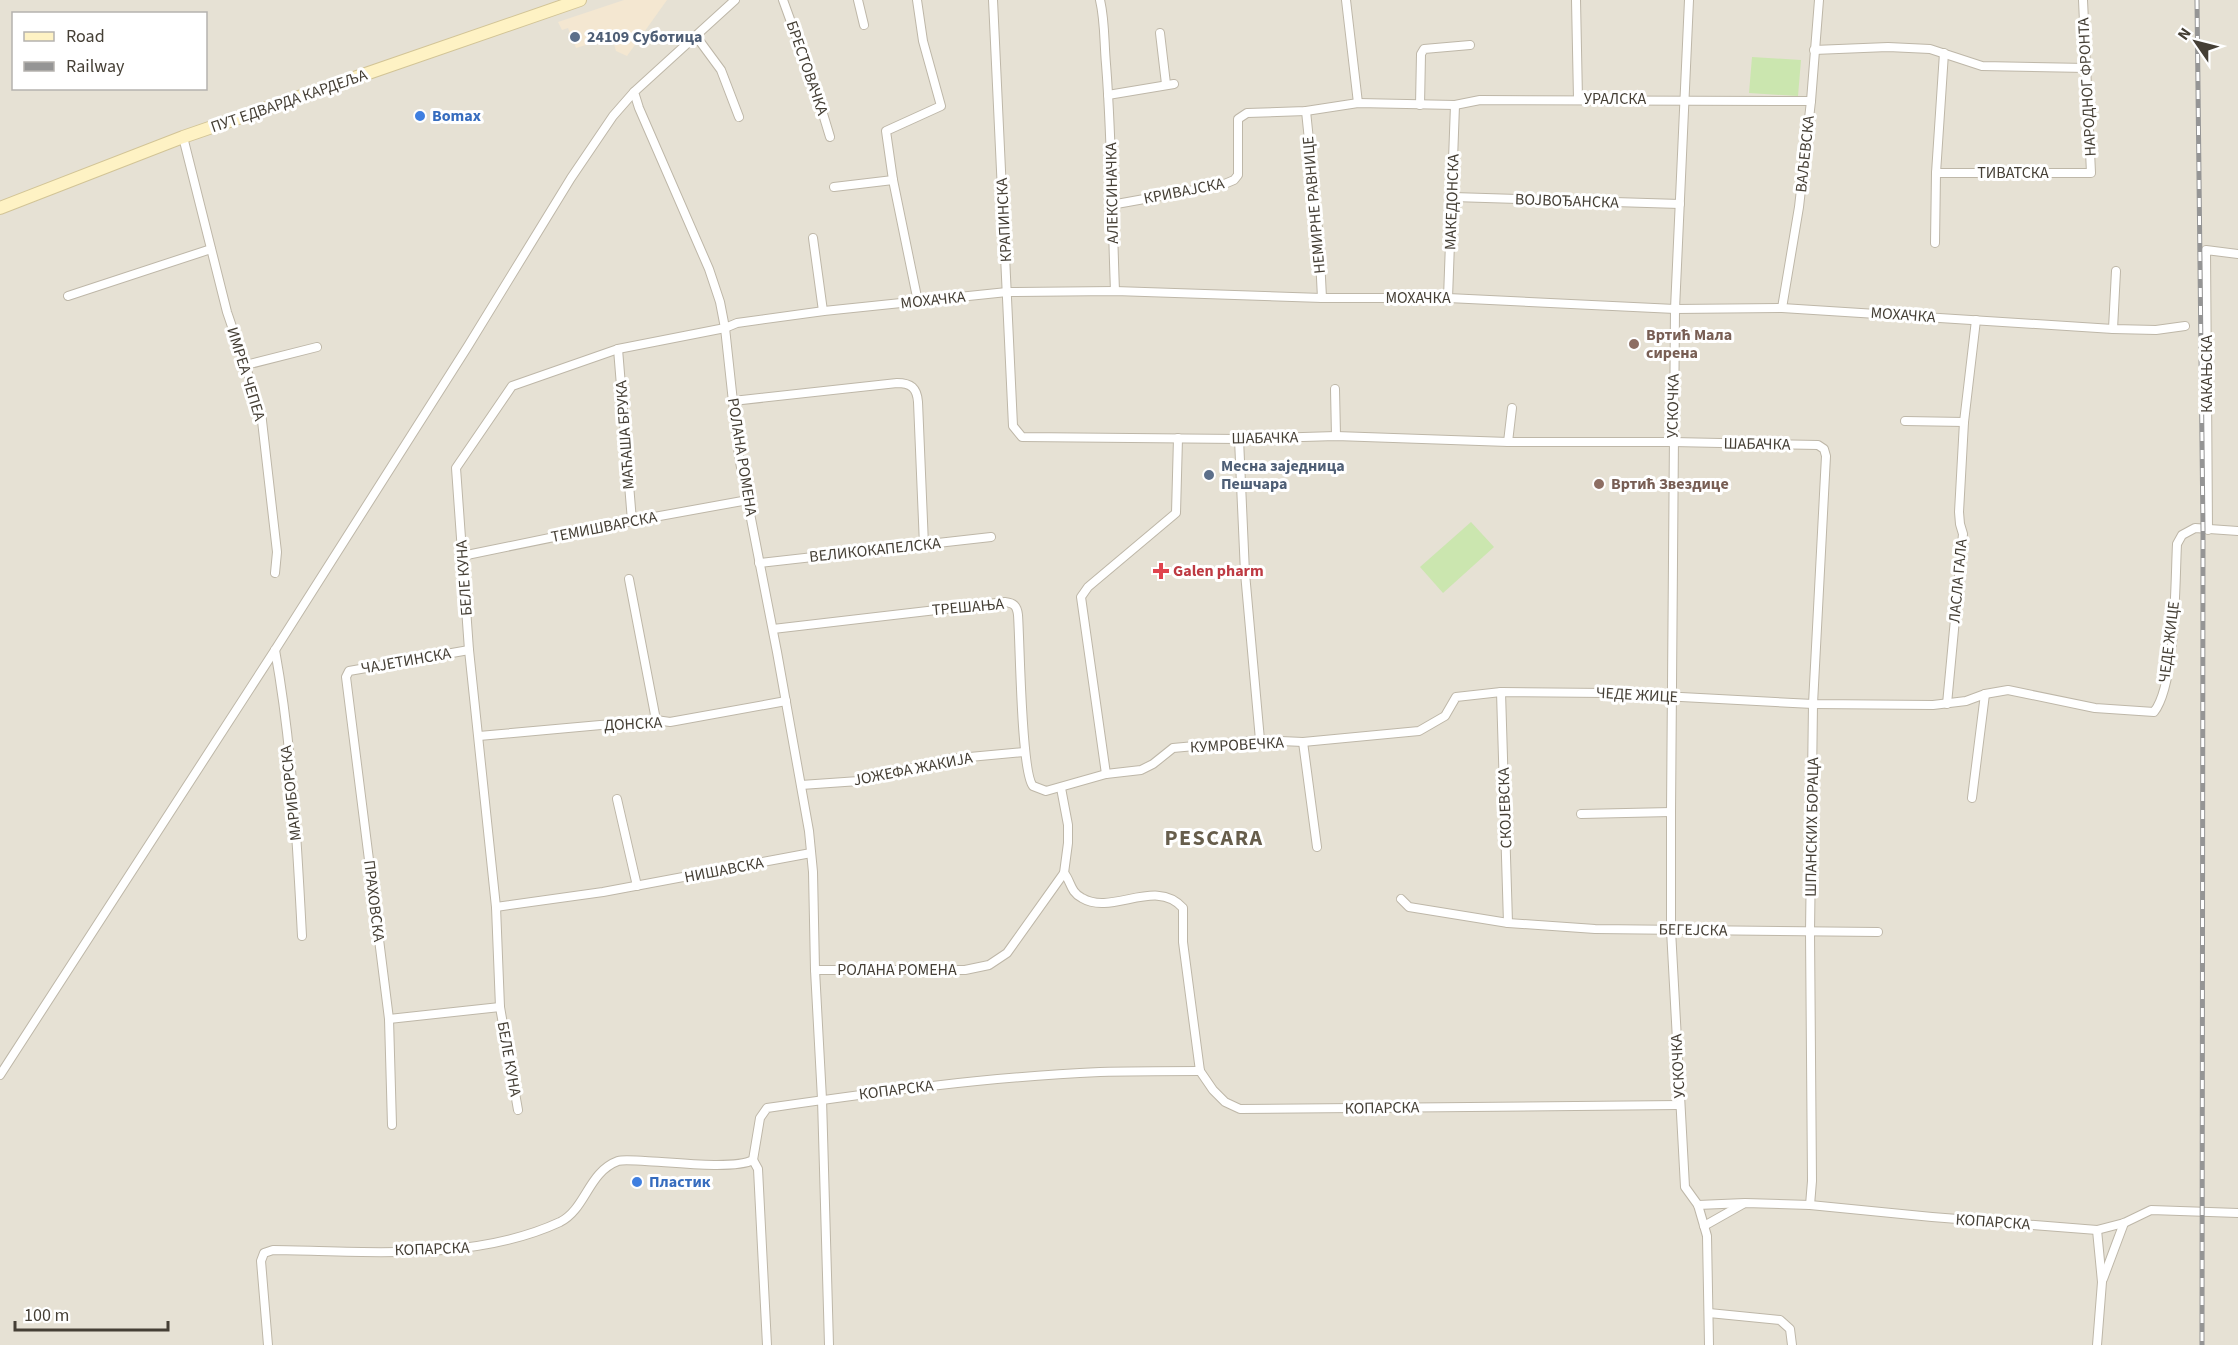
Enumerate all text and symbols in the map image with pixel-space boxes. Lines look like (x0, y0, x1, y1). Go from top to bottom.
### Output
legend (12, 12, 207, 90)
north arrow (2166, 12, 2226, 72)
street label: НАРОДНОГ ФРОНТА (2072, 17, 2102, 157)
street label: БРЕСТОВАЧКА (781, 18, 834, 119)
text: N (2172, 23, 2197, 45)
text: Road (66, 24, 105, 49)
place label: 24109 Суботица (587, 26, 703, 48)
marker: 24109 Суботица (568, 30, 582, 44)
text: Railway (66, 54, 125, 79)
street label: ПУТ ЕДВАРДА КАРДЕЉА (208, 64, 370, 138)
street label: УРАЛСКА (1584, 88, 1647, 110)
place label: Bomax (432, 105, 481, 127)
marker: Bomax (413, 109, 427, 123)
street label: ВАЉЕВСКА (1790, 114, 1820, 194)
street label: НЕМИРНЕ РАВНИЦЕ (1297, 135, 1331, 275)
street label: АЛЕКСИНАЧКА (1100, 142, 1124, 244)
street label: МАКЕДОНСКА (1439, 153, 1465, 250)
street label: ТИВАТСКА (1977, 162, 2049, 184)
street label: КРИВАЈСКА (1142, 172, 1227, 210)
street label: КРАПИНСКА (991, 177, 1017, 263)
street label: ВОЈВОЂАНСКА (1515, 188, 1620, 214)
street label: МОХАЧКА (899, 286, 967, 314)
street label: МОХАЧКА (1385, 287, 1451, 309)
street label: МОХАЧКА (1870, 302, 1937, 328)
street label: ИМРЕА ЧЕПЕА (221, 324, 271, 424)
place label: Вртић Мала сирена (1646, 324, 1732, 364)
street label: КАКАЊСКА (2196, 335, 2218, 413)
marker: Вртић Мала сирена (1627, 337, 1641, 351)
street label: УСКОЧКА (1661, 373, 1685, 438)
street label: МАЋАША БРУКА (610, 379, 640, 490)
street label: РОЛАНА РОМЕНА (722, 396, 762, 518)
street label: ШАБАЧКА (1231, 426, 1299, 450)
street label: ШАБАЧКА (1723, 432, 1791, 456)
place label: Месна заједница Пешчара (1221, 455, 1345, 495)
marker: Месна заједница Пешчара (1202, 468, 1216, 482)
place label: Вртић Звездице (1611, 473, 1729, 495)
marker: Вртић Звездице (1592, 477, 1606, 491)
street label: ТЕМИШВАРСКА (549, 506, 659, 548)
street label: ВЕЛИКОКАПЕЛСКА (808, 532, 942, 568)
street label: ЛАСЛА ГАЛА (1943, 538, 1973, 624)
street label: БЕЛЕ КУНА (450, 539, 478, 617)
place label: Galen pharm (1173, 560, 1264, 582)
marker: Galen pharm (1154, 564, 1168, 578)
street label: ТРЕШАЊА (931, 593, 1005, 621)
street label: ЧЕДЕ ЖИЦЕ (2153, 600, 2185, 684)
street label: ЧАЈЕТИНСКА (359, 642, 453, 680)
street label: ЧЕДЕ ЖИЦЕ (1595, 682, 1679, 708)
street label: ДОНСКА (603, 711, 663, 737)
street label: КУМРОВЕЧКА (1189, 732, 1285, 758)
street label: МАРИБОРСКА (275, 744, 307, 842)
street label: ЈОЖЕФА ЖАКИЈА (851, 747, 975, 791)
street label: ШПАНСКИХ БОРАЦА (1800, 757, 1824, 897)
street label: СКОЈЕВСКА (1493, 767, 1517, 849)
district label: PESCARA (1164, 822, 1264, 854)
street label: НИШАВСКА (683, 851, 766, 888)
street label: ПРАХОВСКА (358, 859, 390, 944)
street label: БЕГЕЈСКА (1658, 918, 1728, 942)
street label: РОЛАНА РОМЕНА (837, 959, 957, 981)
street label: БЕЛЕ КУНА (492, 1020, 526, 1099)
street label: УСКОЧКА (1665, 1033, 1691, 1099)
street label: КОПАРСКА (857, 1074, 935, 1105)
street label: КОПАРСКА (1344, 1096, 1420, 1120)
place label: Пластик (649, 1171, 711, 1193)
marker: Пластик (630, 1175, 644, 1189)
street label: КОПАРСКА (1955, 1208, 2031, 1236)
street label: КОПАРСКА (394, 1237, 470, 1261)
scale bar (15, 1294, 168, 1332)
text: 100 m (24, 1303, 69, 1328)

